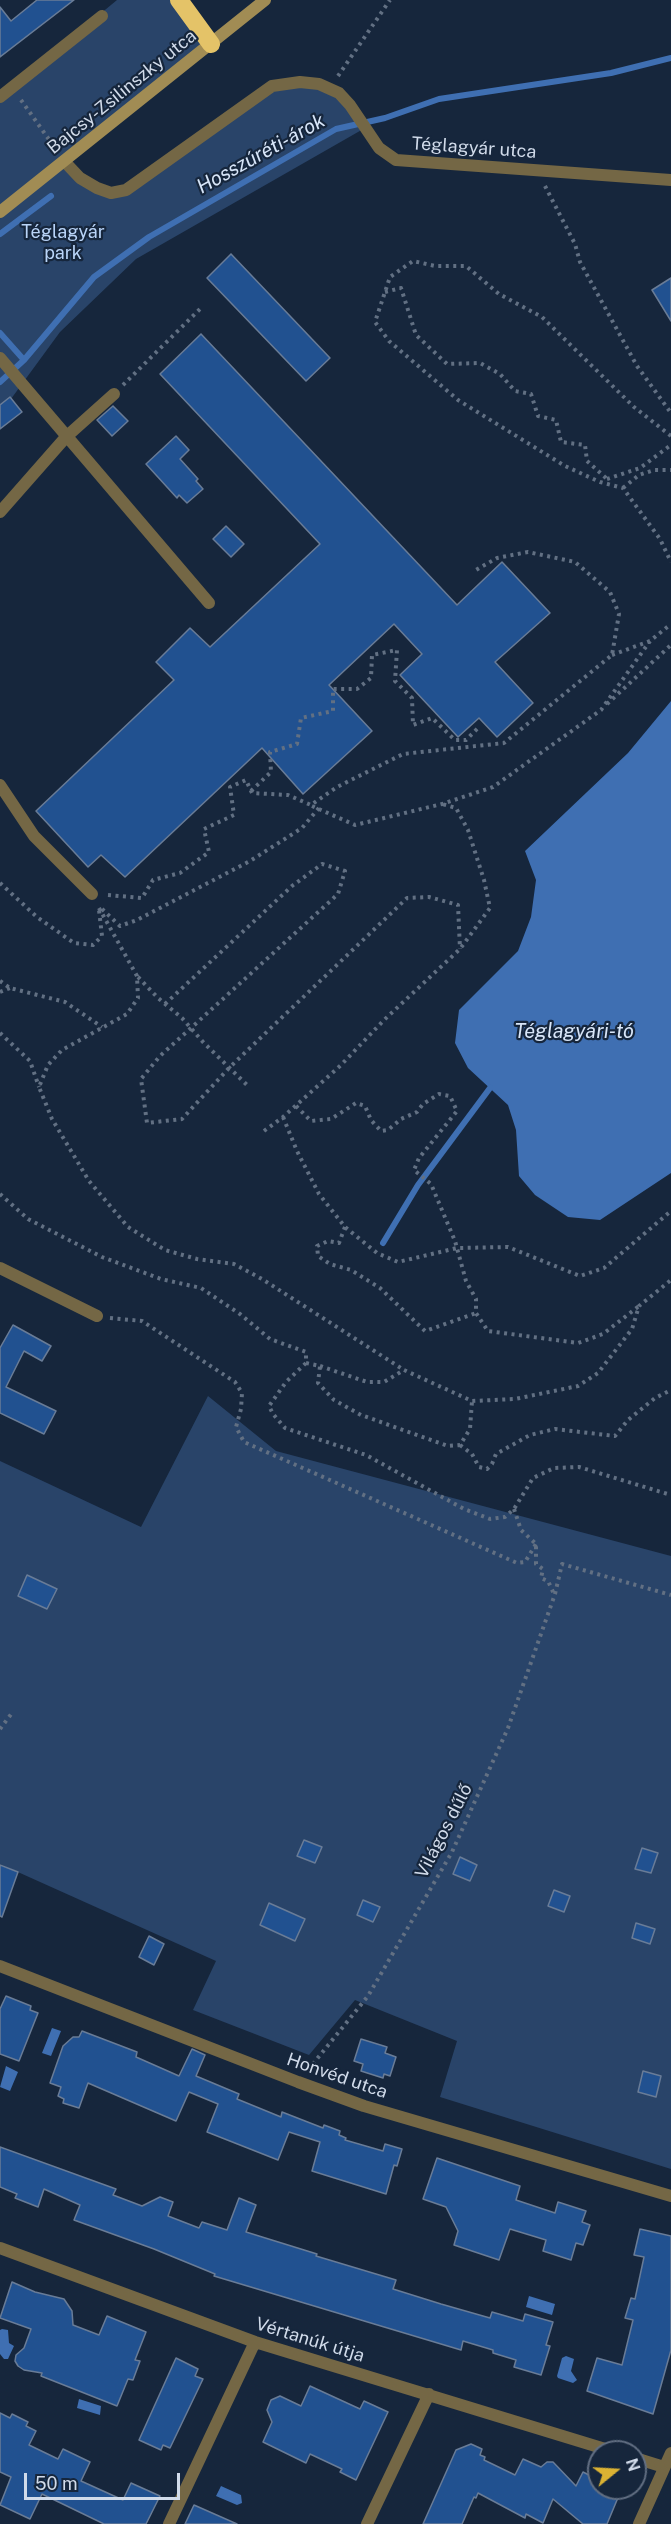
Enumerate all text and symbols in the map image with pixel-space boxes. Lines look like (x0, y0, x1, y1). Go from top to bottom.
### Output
street label: Bajcsy-Zsilinszky utca (43, 25, 201, 159)
water label: Hosszúréti-árok (193, 109, 329, 199)
street label: Téglagyár utca (411, 133, 537, 163)
park label: Téglagyár park (21, 221, 105, 264)
water label: Téglagyári-tó (514, 1020, 634, 1044)
street label: Világos dűlő (411, 1780, 477, 1882)
street label: Honvéd utca (284, 2049, 390, 2103)
street label: Vértanúk útja (253, 2313, 367, 2367)
north arrow (587, 2440, 647, 2500)
text: N (622, 2456, 644, 2474)
scale bar (27, 2461, 183, 2499)
text: 50 m (35, 2473, 78, 2494)

